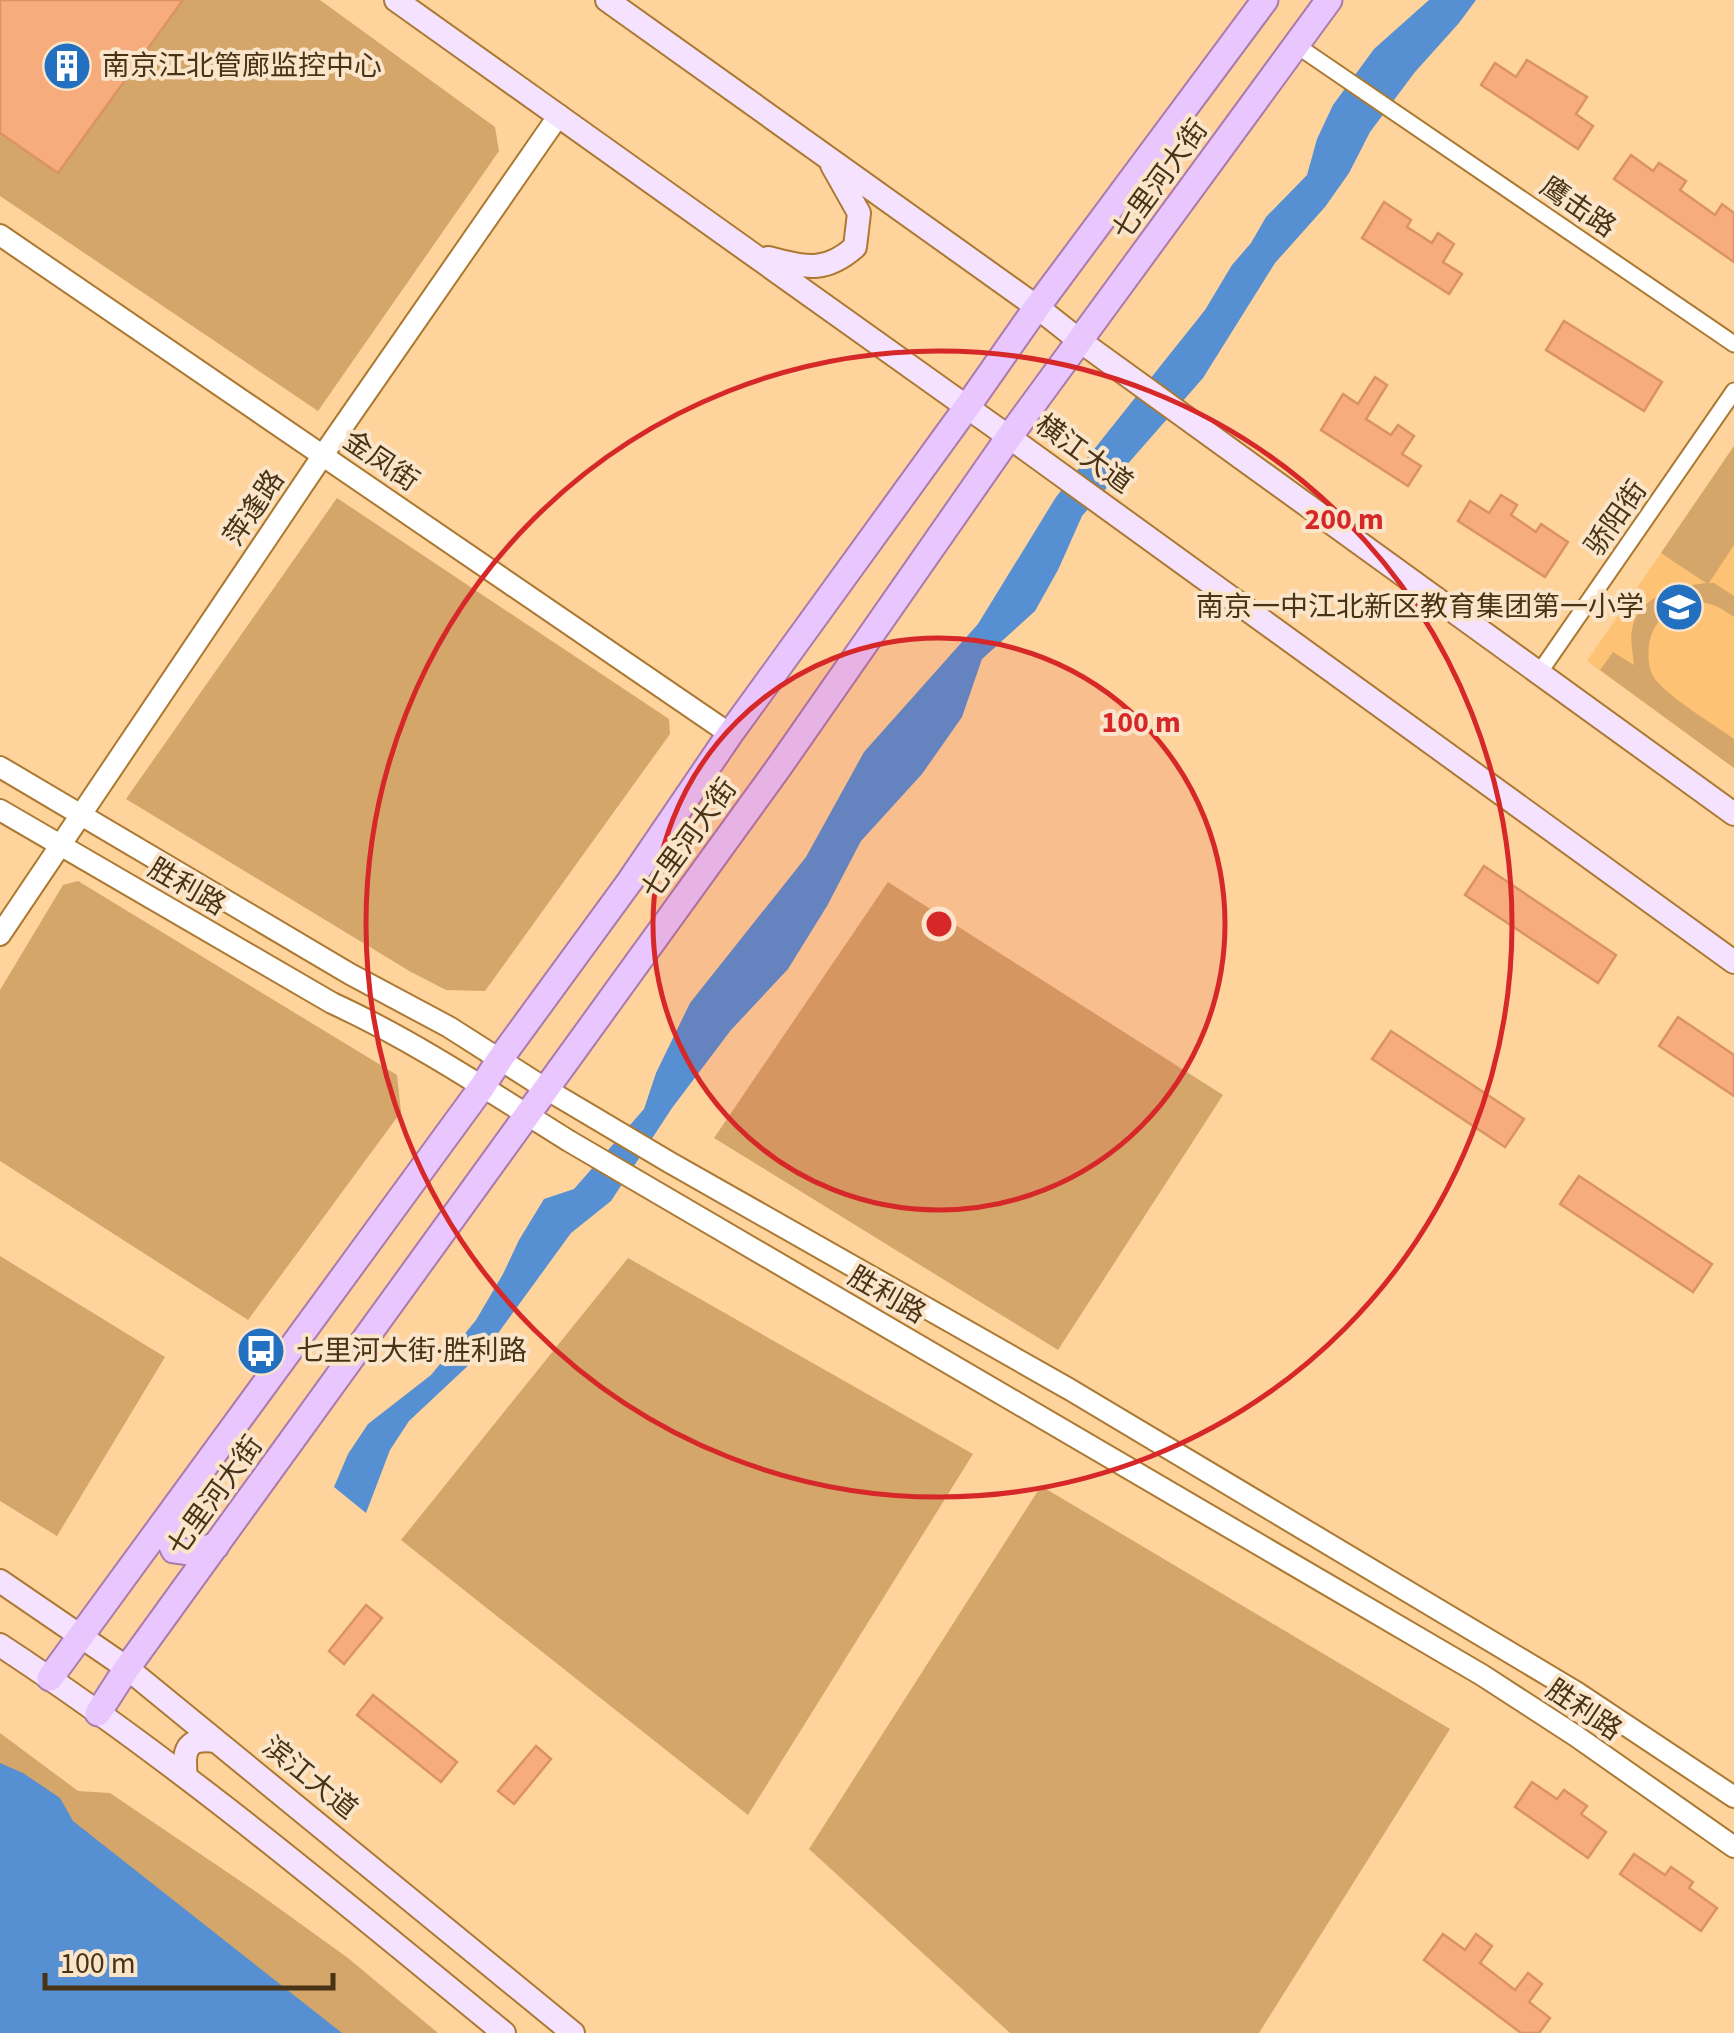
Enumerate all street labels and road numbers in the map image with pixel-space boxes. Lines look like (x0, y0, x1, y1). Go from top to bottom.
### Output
street label: 七里河大街 (1103, 112, 1217, 248)
street label: 鹰击路 (1532, 167, 1624, 247)
street label: 横江大道 (1027, 405, 1141, 503)
street label: 金凤街 (335, 421, 427, 501)
street label: 萍逢路 (214, 462, 294, 554)
street label: 骄阳街 (1576, 472, 1656, 564)
street label: 七里河大街 (632, 771, 746, 907)
street label: 胜利路 (141, 849, 233, 925)
street label: 胜利路 (841, 1257, 933, 1333)
street label: 七里河大街 (158, 1428, 272, 1564)
street label: 胜利路 (1538, 1670, 1630, 1750)
street label: 滨江大道 (254, 1727, 366, 1829)

